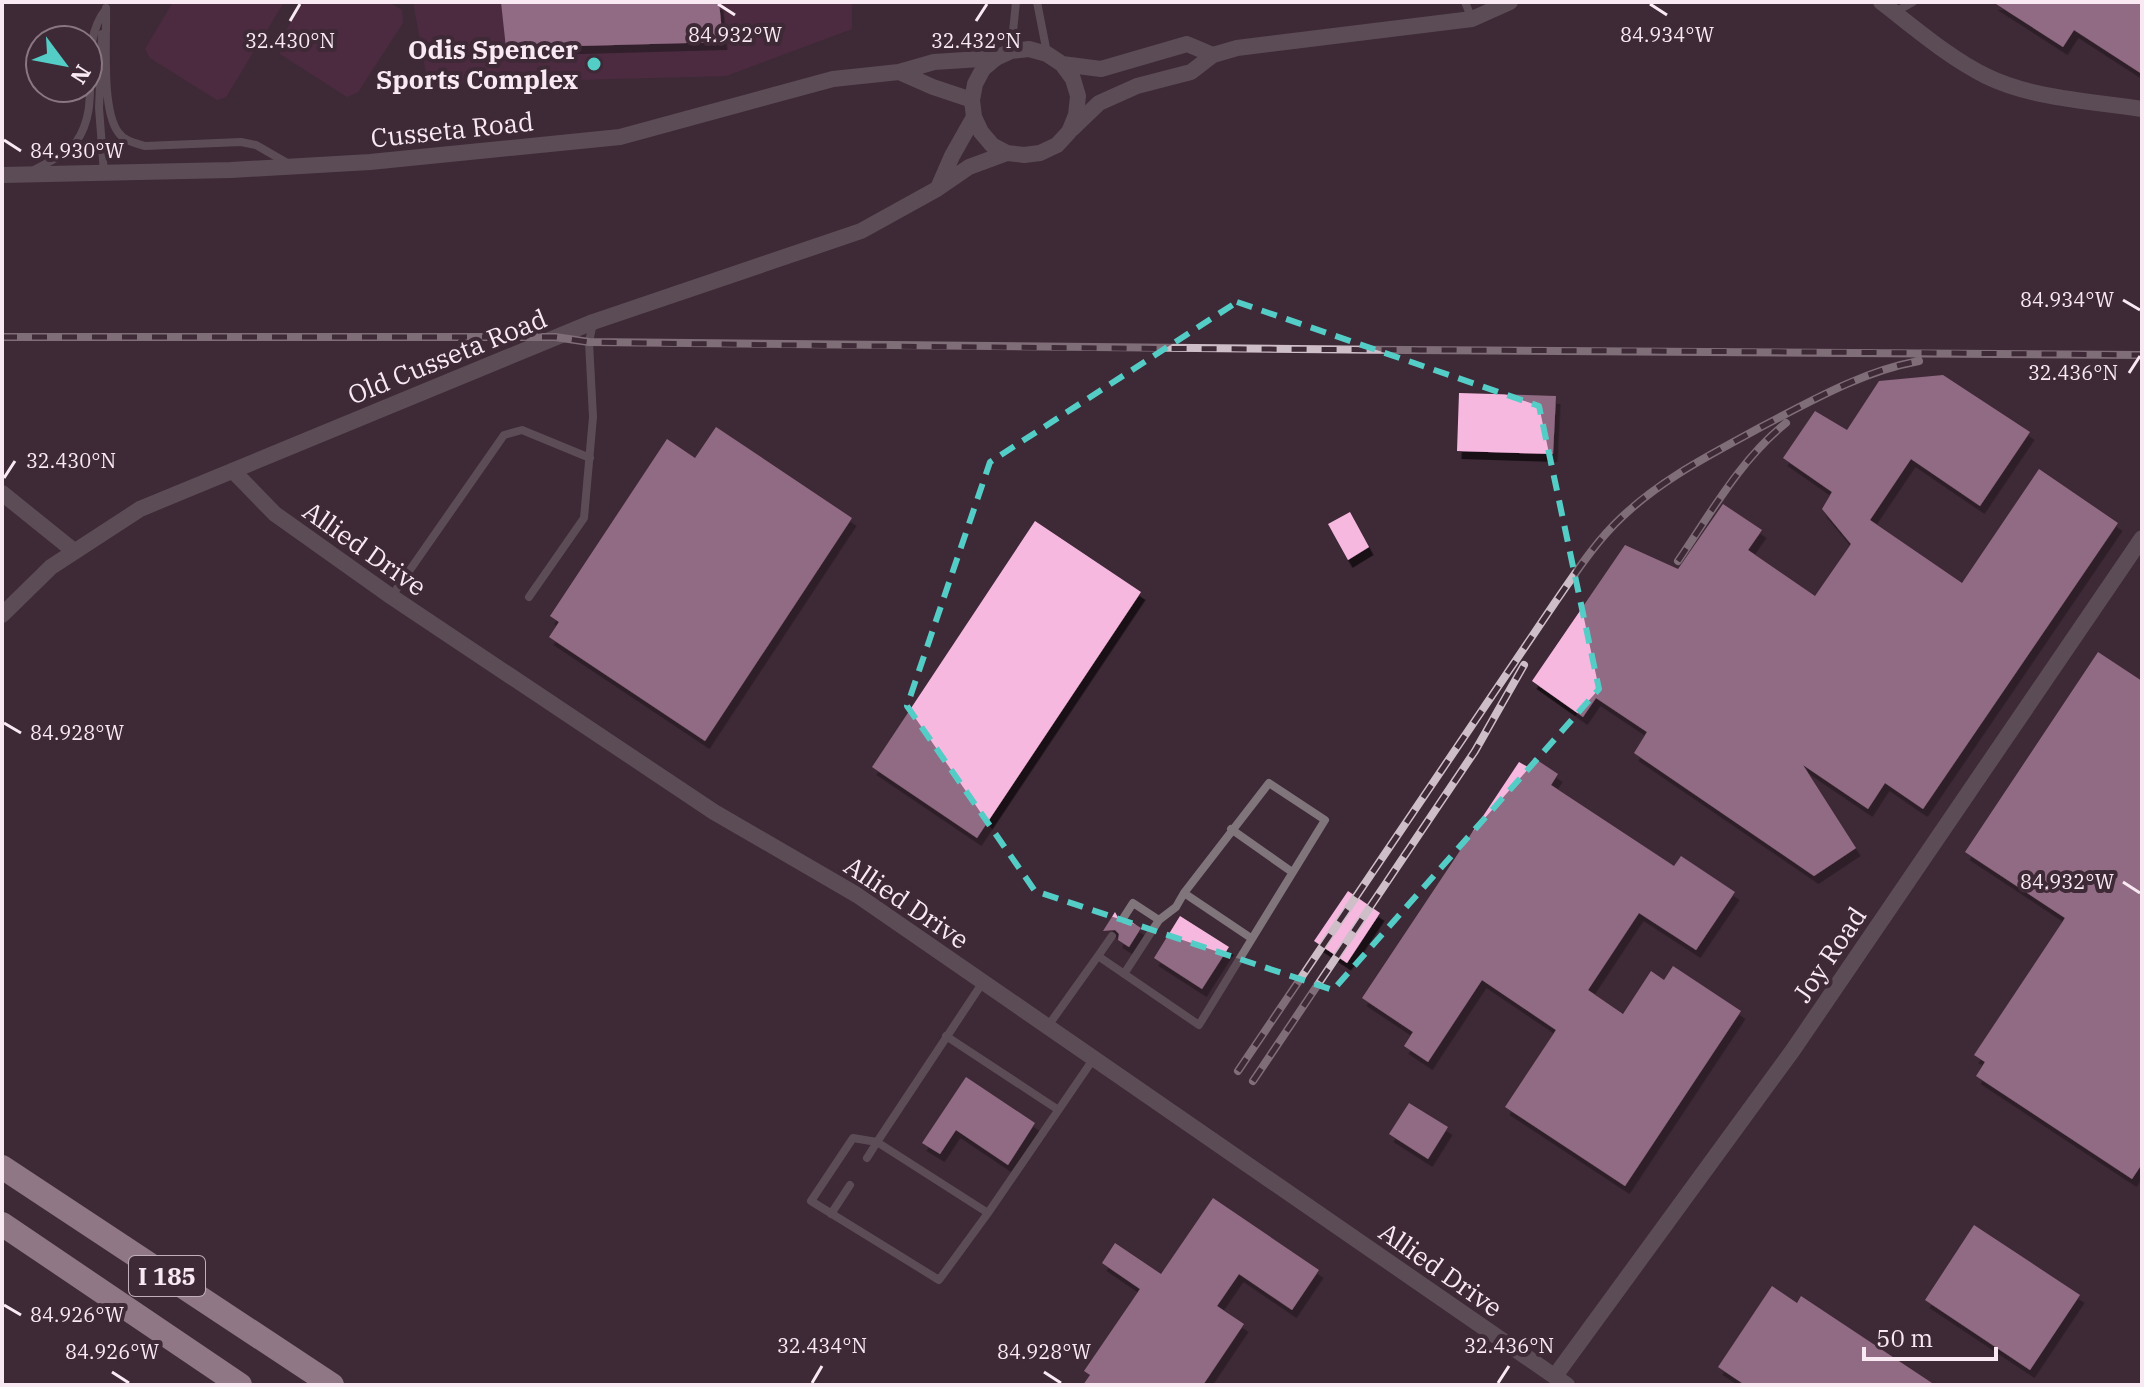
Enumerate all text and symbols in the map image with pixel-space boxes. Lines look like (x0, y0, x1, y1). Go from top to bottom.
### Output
text: 84.932°W (688, 21, 782, 48)
text: 84.934°W (1620, 21, 1714, 48)
north arrow (24, 24, 104, 104)
text: 32.430°N (245, 27, 335, 54)
text: 32.432°N (931, 27, 1021, 54)
place label: Odis Spencer Sports Complex (376, 32, 578, 96)
marker: Odis Spencer Sports Complex (585, 55, 603, 73)
text: N (64, 60, 98, 90)
street label: Cusseta Road (369, 104, 535, 154)
text: 84.930°W (30, 137, 124, 164)
text: 84.934°W (2020, 286, 2114, 313)
street label: Old Cusseta Road (342, 301, 552, 411)
text: 32.436°N (2028, 359, 2118, 386)
text: 32.430°N (26, 447, 116, 474)
street label: Allied Drive (297, 493, 433, 603)
text: 84.928°W (30, 719, 124, 746)
street label: Allied Drive (838, 848, 976, 956)
text: 84.932°W (2020, 868, 2114, 895)
street label: Joy Road (1785, 900, 1873, 1008)
street label: Allied Drive (1373, 1214, 1509, 1324)
road number: I 185 (129, 1256, 205, 1296)
text: 84.926°W (30, 1301, 124, 1328)
scale bar (1864, 1311, 1996, 1361)
text: 50 m (1876, 1322, 1933, 1354)
text: 32.434°N (777, 1332, 867, 1359)
text: 32.436°N (1464, 1332, 1554, 1359)
text: 84.926°W (65, 1338, 159, 1365)
text: 84.928°W (997, 1338, 1091, 1365)

